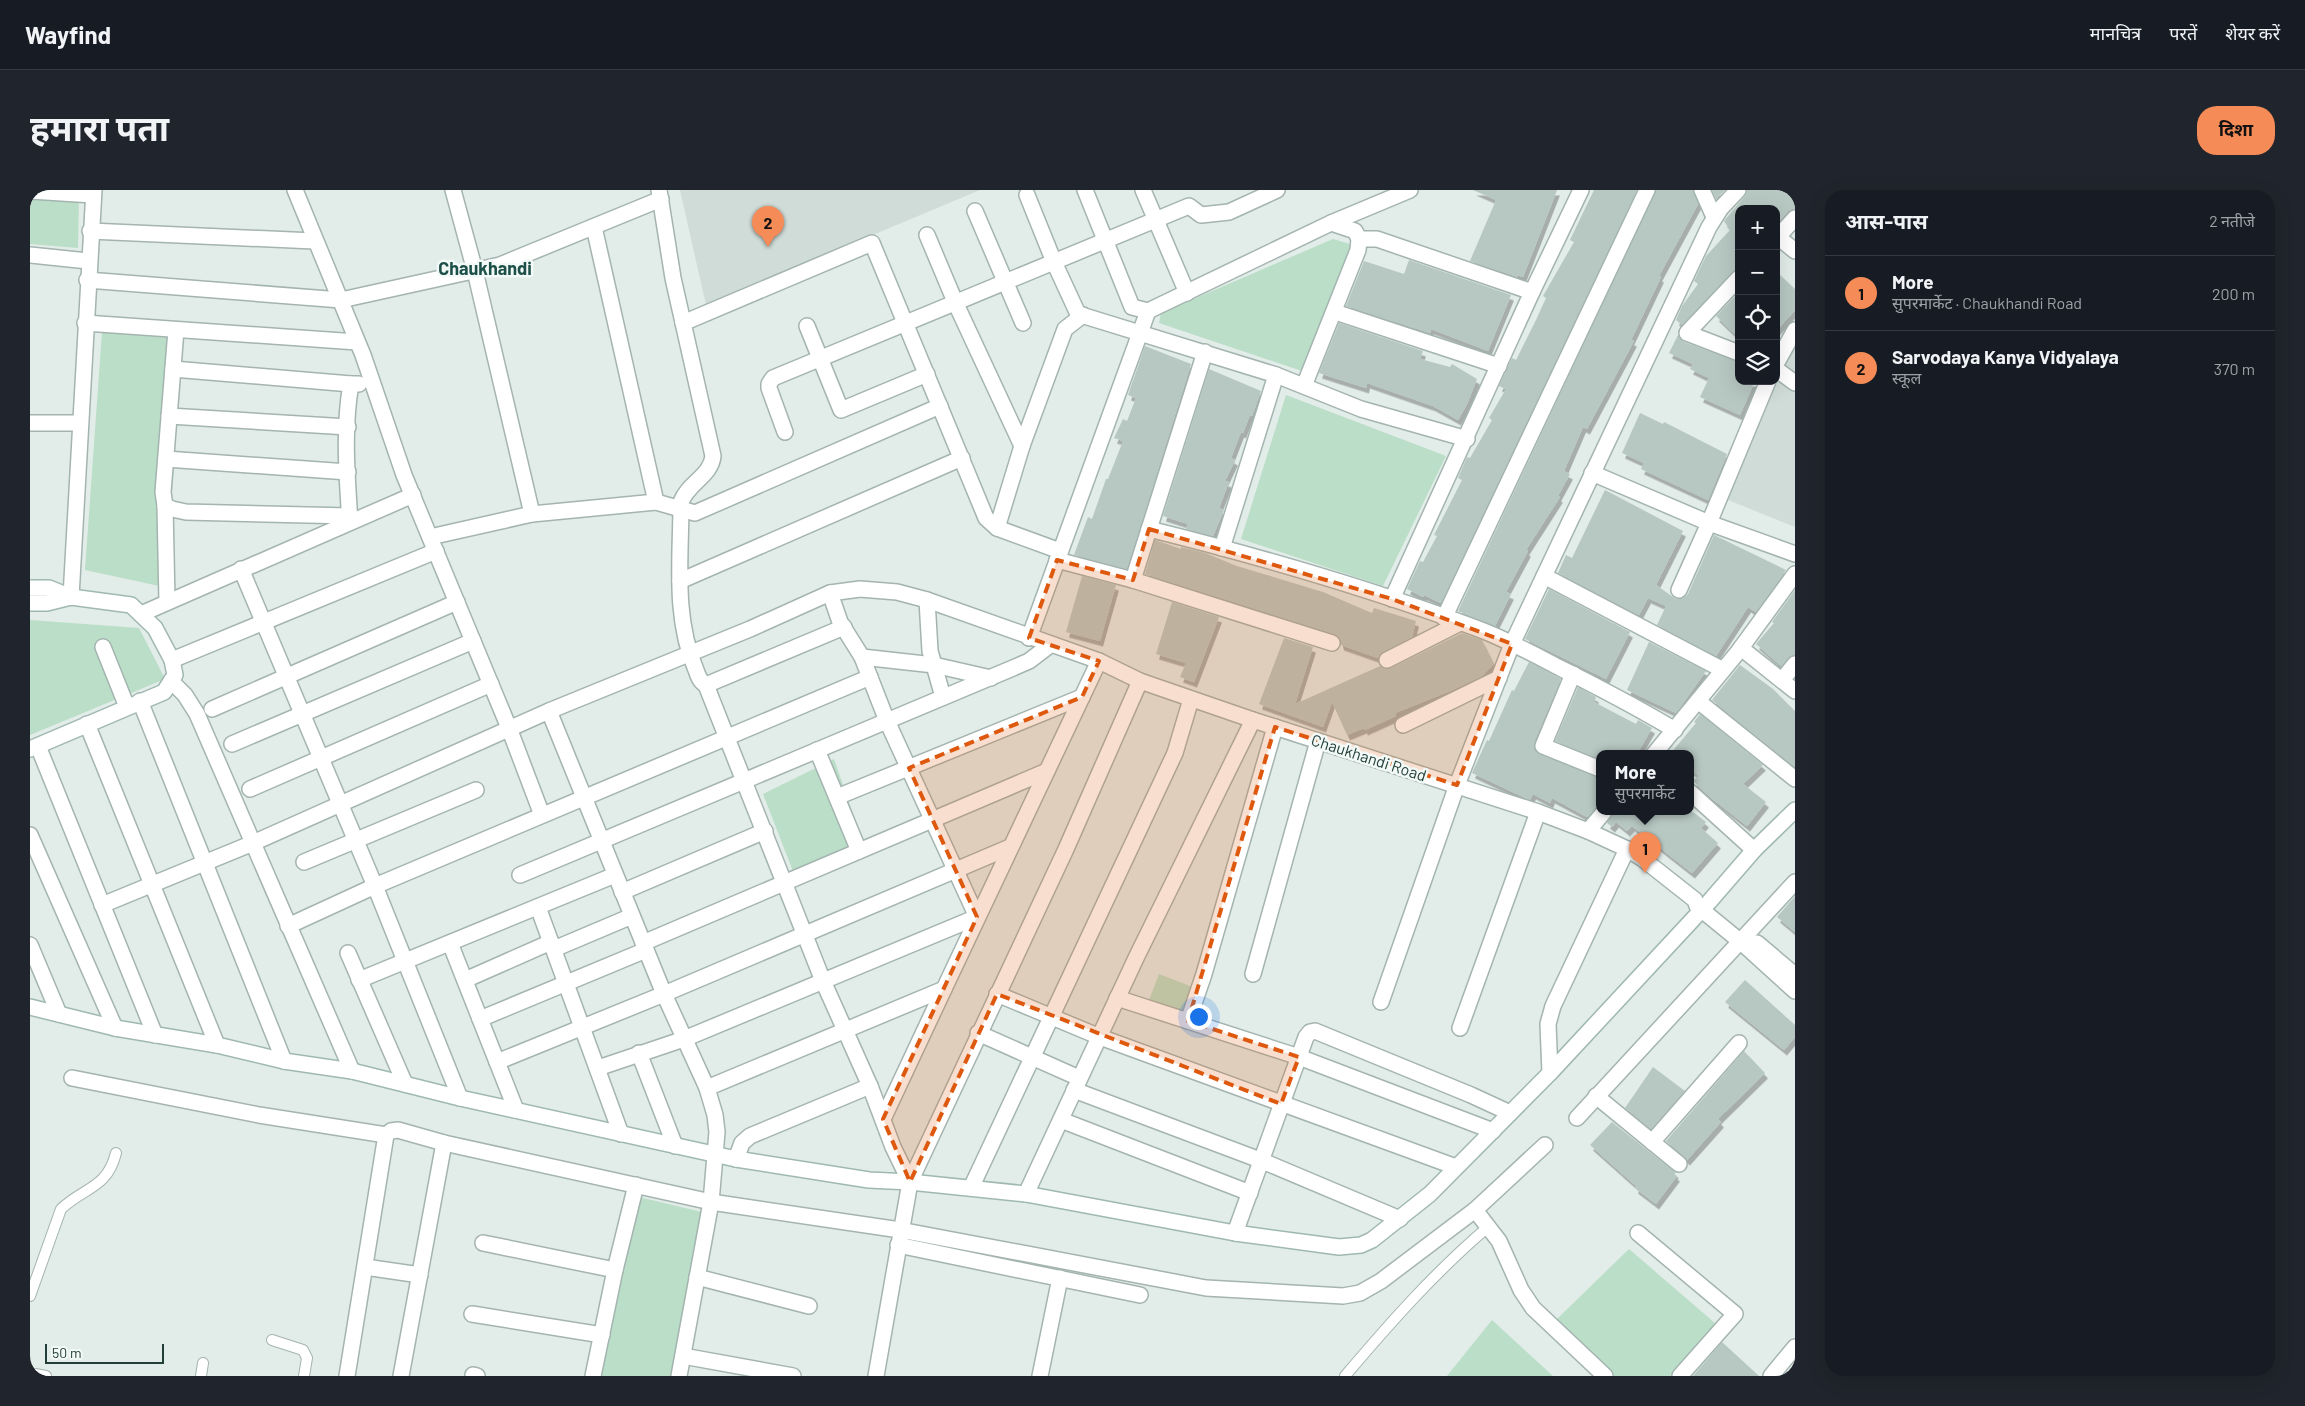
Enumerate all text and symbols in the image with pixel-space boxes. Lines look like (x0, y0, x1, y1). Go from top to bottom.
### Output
text: Wayfind (25, 20, 111, 49)
text: मानचित्र (2090, 22, 2141, 44)
text: परतें (2169, 22, 2197, 44)
text: शेयर करें (2225, 22, 2280, 44)
text: हमारा पता (30, 106, 169, 148)
button: दिशा (2197, 106, 2275, 155)
map controls (1735, 205, 1780, 385)
button: + (1735, 205, 1780, 250)
pin: 2 (752, 206, 784, 247)
text: आस-पास (1845, 208, 1928, 233)
text: 2 नतीजे (2209, 211, 2255, 230)
button: − (1735, 250, 1780, 295)
district label: Chaukhandi (438, 257, 532, 279)
text: More (1892, 270, 1934, 293)
text: 1 (1858, 284, 1864, 303)
text: 200 m (2212, 284, 2255, 303)
text: सुपरमार्केट · Chaukhandi Road (1892, 293, 2082, 312)
button: locate (1735, 295, 1780, 340)
button: layers (1735, 340, 1780, 385)
text: Sarvodaya Kanya Vidyalaya (1892, 345, 2119, 368)
text: 2 (1857, 359, 1865, 378)
text: 370 m (2214, 359, 2255, 378)
text: स्कूल (1892, 368, 1921, 387)
street label: Chaukhandi Road (1309, 729, 1429, 785)
popup (1596, 750, 1694, 815)
text: More (1615, 760, 1656, 783)
text: सुपरमार्केट (1615, 783, 1675, 802)
pin: 1 (1629, 832, 1661, 873)
your location (1186, 1004, 1212, 1030)
scale bar (45, 1341, 164, 1364)
text: 50 m (52, 1344, 81, 1361)

